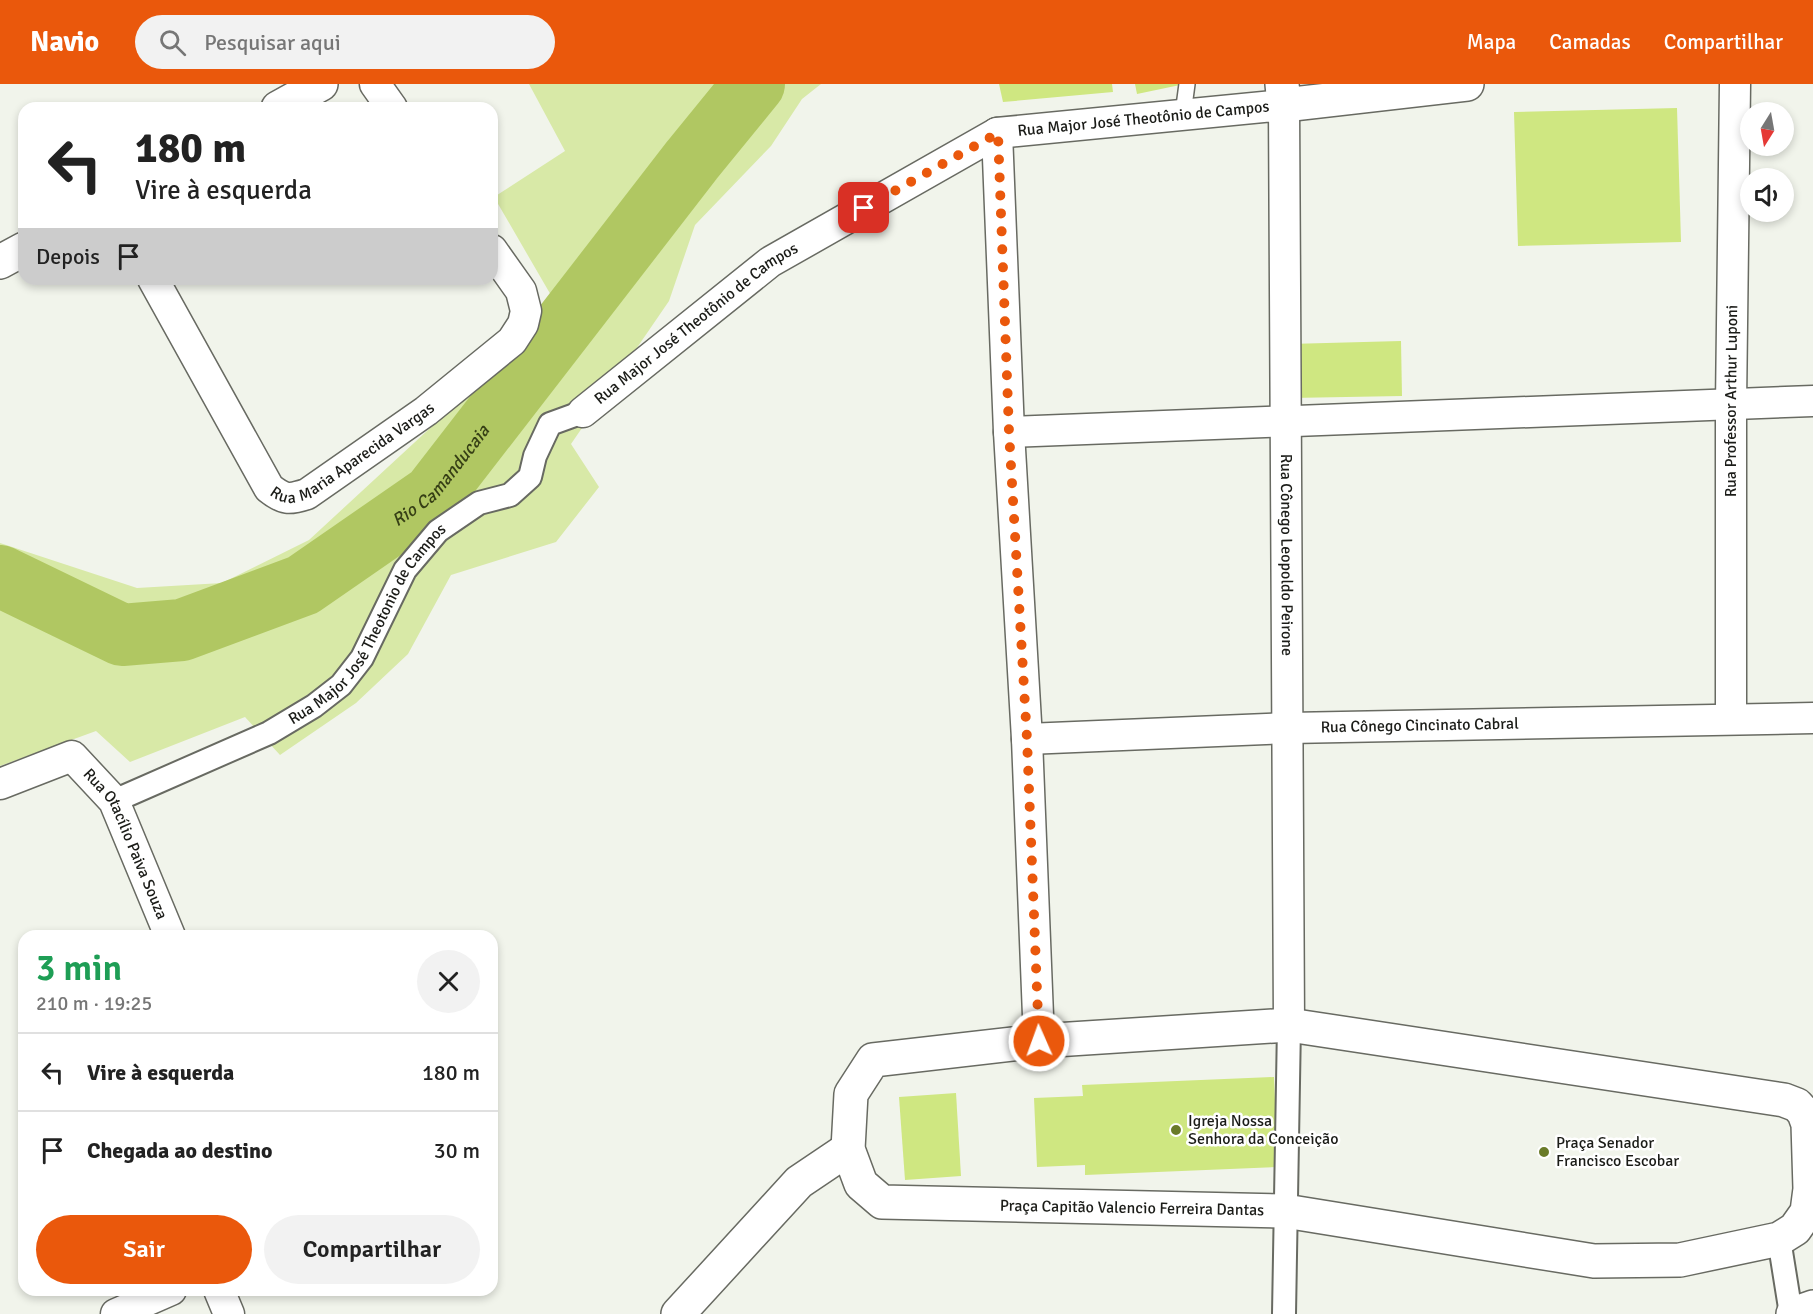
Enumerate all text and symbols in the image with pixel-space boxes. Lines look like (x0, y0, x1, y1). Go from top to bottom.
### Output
search box (135, 15, 555, 69)
text: Navio (30, 25, 99, 59)
icon: search (156, 26, 189, 59)
text: Pesquisar aqui (204, 29, 341, 56)
text: Mapa (1467, 29, 1516, 55)
text: Camadas (1549, 29, 1631, 55)
text: Compartilhar (1664, 29, 1783, 55)
street label: Rua Major José Theotônio de Campos (1017, 96, 1270, 141)
north arrow (1740, 102, 1794, 156)
map controls (1740, 102, 1794, 222)
text: 180 m (135, 123, 246, 174)
icon: left (36, 126, 114, 204)
button: sound (1740, 168, 1794, 222)
text: Vire à esquerda (135, 174, 312, 207)
pin (838, 182, 889, 233)
icon: arrive (847, 191, 880, 224)
street label: Rua Major José Theotônio de Campos (590, 238, 802, 409)
icon: arrive (112, 240, 145, 273)
text: Depois (36, 243, 100, 270)
street label: Rua Professor Arthur Luponi (1721, 305, 1742, 497)
street label: Rua Maria Aparecida Vargas (266, 398, 439, 508)
water label: Rio Camanducaia (388, 420, 495, 531)
street label: Rua Cônego Leopoldo Peirone (1276, 454, 1297, 656)
street label: Rua Major José Theotonio de Campos (285, 519, 450, 729)
street label: Rua Cônego Cincinato Cabral (1320, 714, 1519, 737)
street label: Rua Otacílio Paiva Souza (79, 764, 172, 922)
text: 3 min (36, 946, 122, 991)
button: close (417, 950, 480, 1013)
text: 210 m · 19:25 (36, 991, 152, 1016)
position arrow (1007, 1009, 1071, 1073)
icon: left (36, 1056, 69, 1089)
text: Vire à esquerda (87, 1059, 234, 1086)
text: 180 m (422, 1059, 480, 1086)
place label: Igreja Nossa Senhora da Conceição (1188, 1111, 1338, 1149)
marker: Igreja Nossa Senhora da Conceição (1169, 1123, 1183, 1137)
place label: Praça Senador Francisco Escobar (1556, 1133, 1679, 1171)
icon: arrive (36, 1134, 69, 1167)
text: Chegada ao destino (87, 1137, 273, 1164)
text: 30 m (434, 1137, 480, 1164)
marker: Praça Senador Francisco Escobar (1537, 1145, 1551, 1159)
street label: Praça Capitão Valencio Ferreira Dantas (1000, 1196, 1264, 1220)
button: Sair (36, 1215, 252, 1284)
button: Compartilhar (264, 1215, 480, 1284)

